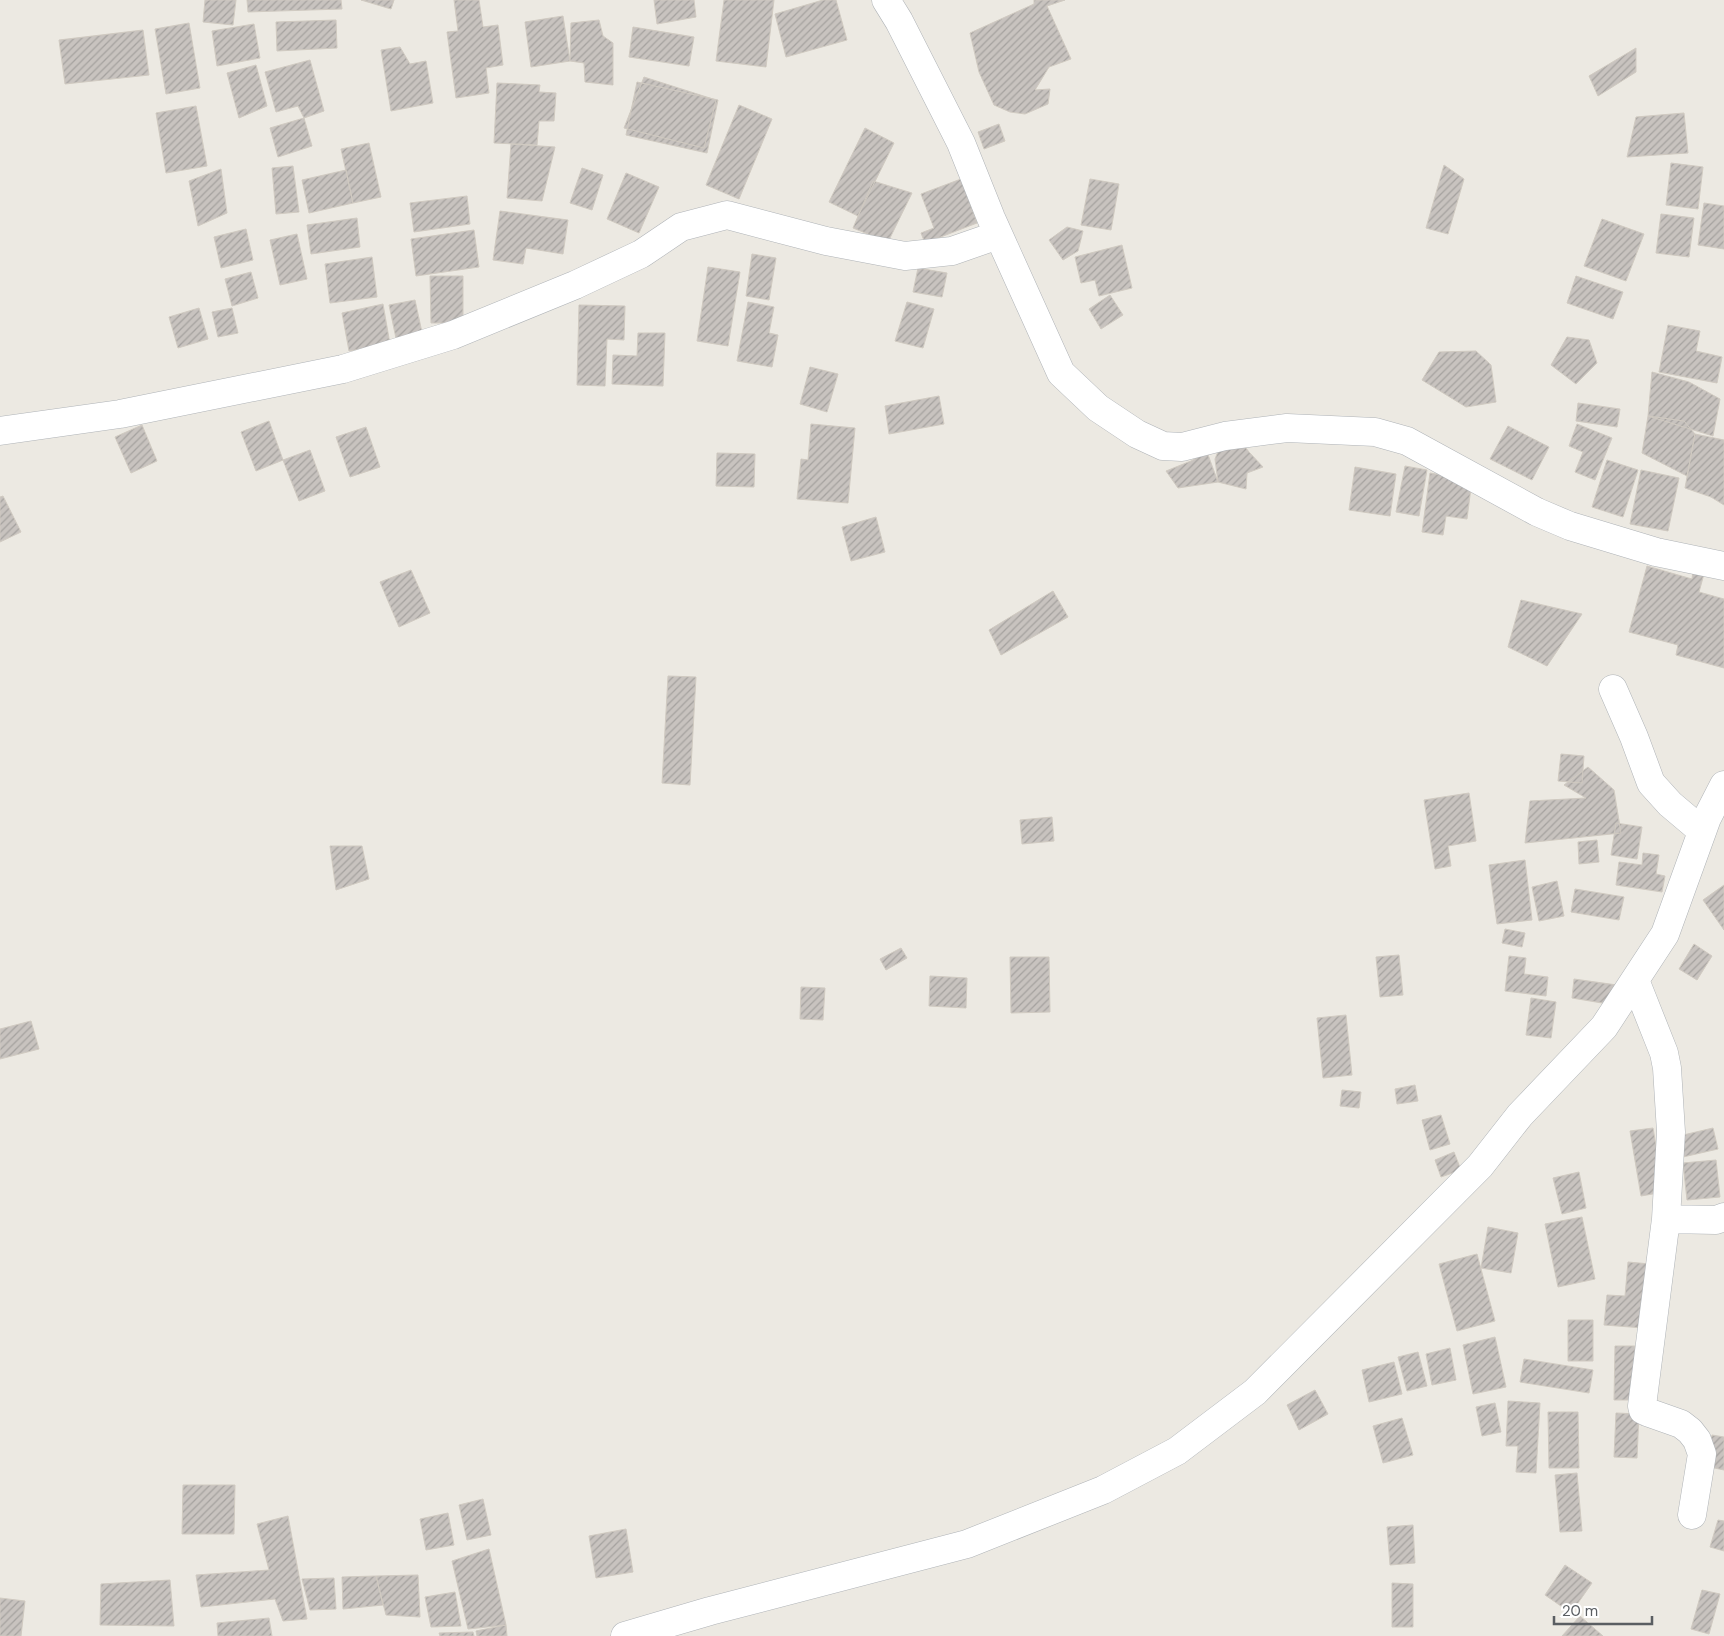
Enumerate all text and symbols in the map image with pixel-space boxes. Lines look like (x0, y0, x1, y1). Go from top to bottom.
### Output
scale bar (1554, 1594, 1652, 1626)
text: 20 m (1562, 1601, 1598, 1621)

